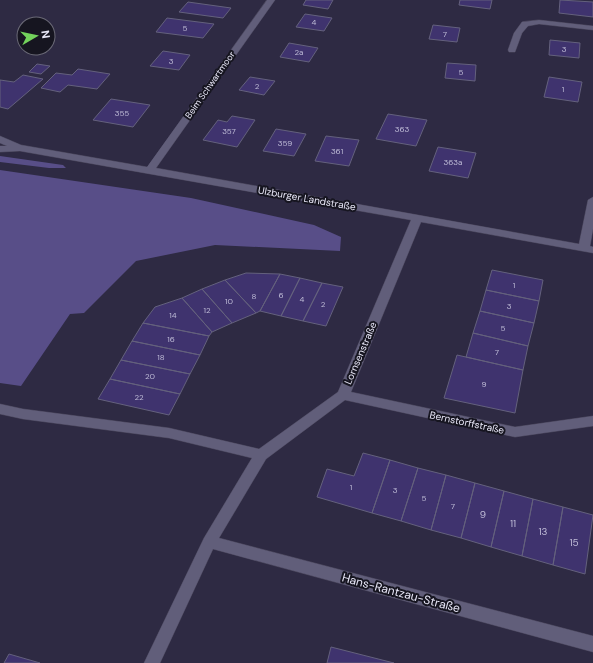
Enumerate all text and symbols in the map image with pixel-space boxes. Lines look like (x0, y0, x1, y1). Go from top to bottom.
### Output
north arrow (16, 16, 56, 56)
house number: 4 (312, 17, 317, 27)
house number: 5 (183, 23, 188, 33)
text: N (38, 29, 53, 39)
house number: 7 (443, 29, 447, 39)
house number: 3 (562, 44, 567, 54)
house number: 2a (295, 47, 303, 57)
street label: Beim Schwartmoor (182, 49, 238, 121)
house number: 3 (169, 56, 174, 66)
house number: 5 (459, 67, 464, 77)
house number: 2 (255, 81, 260, 91)
house number: 1 (562, 84, 564, 94)
house number: 355 (115, 108, 129, 118)
house number: 363 (395, 124, 410, 134)
house number: 357 (222, 126, 236, 136)
house number: 359 (278, 138, 292, 148)
house number: 361 (331, 146, 343, 156)
house number: 363a (444, 157, 462, 167)
street label: Ulzburger Landstraße (257, 183, 357, 214)
house number: 1 (513, 280, 515, 290)
house number: 6 (278, 290, 284, 300)
house number: 8 (252, 291, 257, 301)
house number: 4 (300, 294, 305, 304)
house number: 10 (225, 296, 234, 306)
house number: 2 (321, 299, 326, 309)
house number: 3 (507, 301, 512, 311)
house number: 12 (203, 305, 211, 315)
house number: 14 (169, 310, 177, 320)
street label: Lornsenstraße (341, 320, 380, 387)
house number: 5 (501, 323, 506, 333)
house number: 16 (167, 334, 175, 344)
house number: 7 (495, 347, 499, 357)
house number: 18 (157, 352, 165, 362)
house number: 20 (145, 371, 156, 381)
house number: 9 (481, 379, 487, 389)
house number: 22 (134, 392, 144, 402)
street label: Bernstorffstraße (428, 408, 506, 437)
house number: 1 (350, 482, 352, 492)
house number: 3 (393, 485, 398, 495)
house number: 5 (422, 493, 427, 503)
house number: 7 (451, 501, 455, 511)
house number: 9 (480, 508, 486, 521)
house number: 11 (510, 517, 516, 530)
house number: 13 (538, 525, 548, 538)
house number: 15 (569, 536, 579, 549)
street label: Hans-Rantzau-Straße (340, 570, 462, 617)

